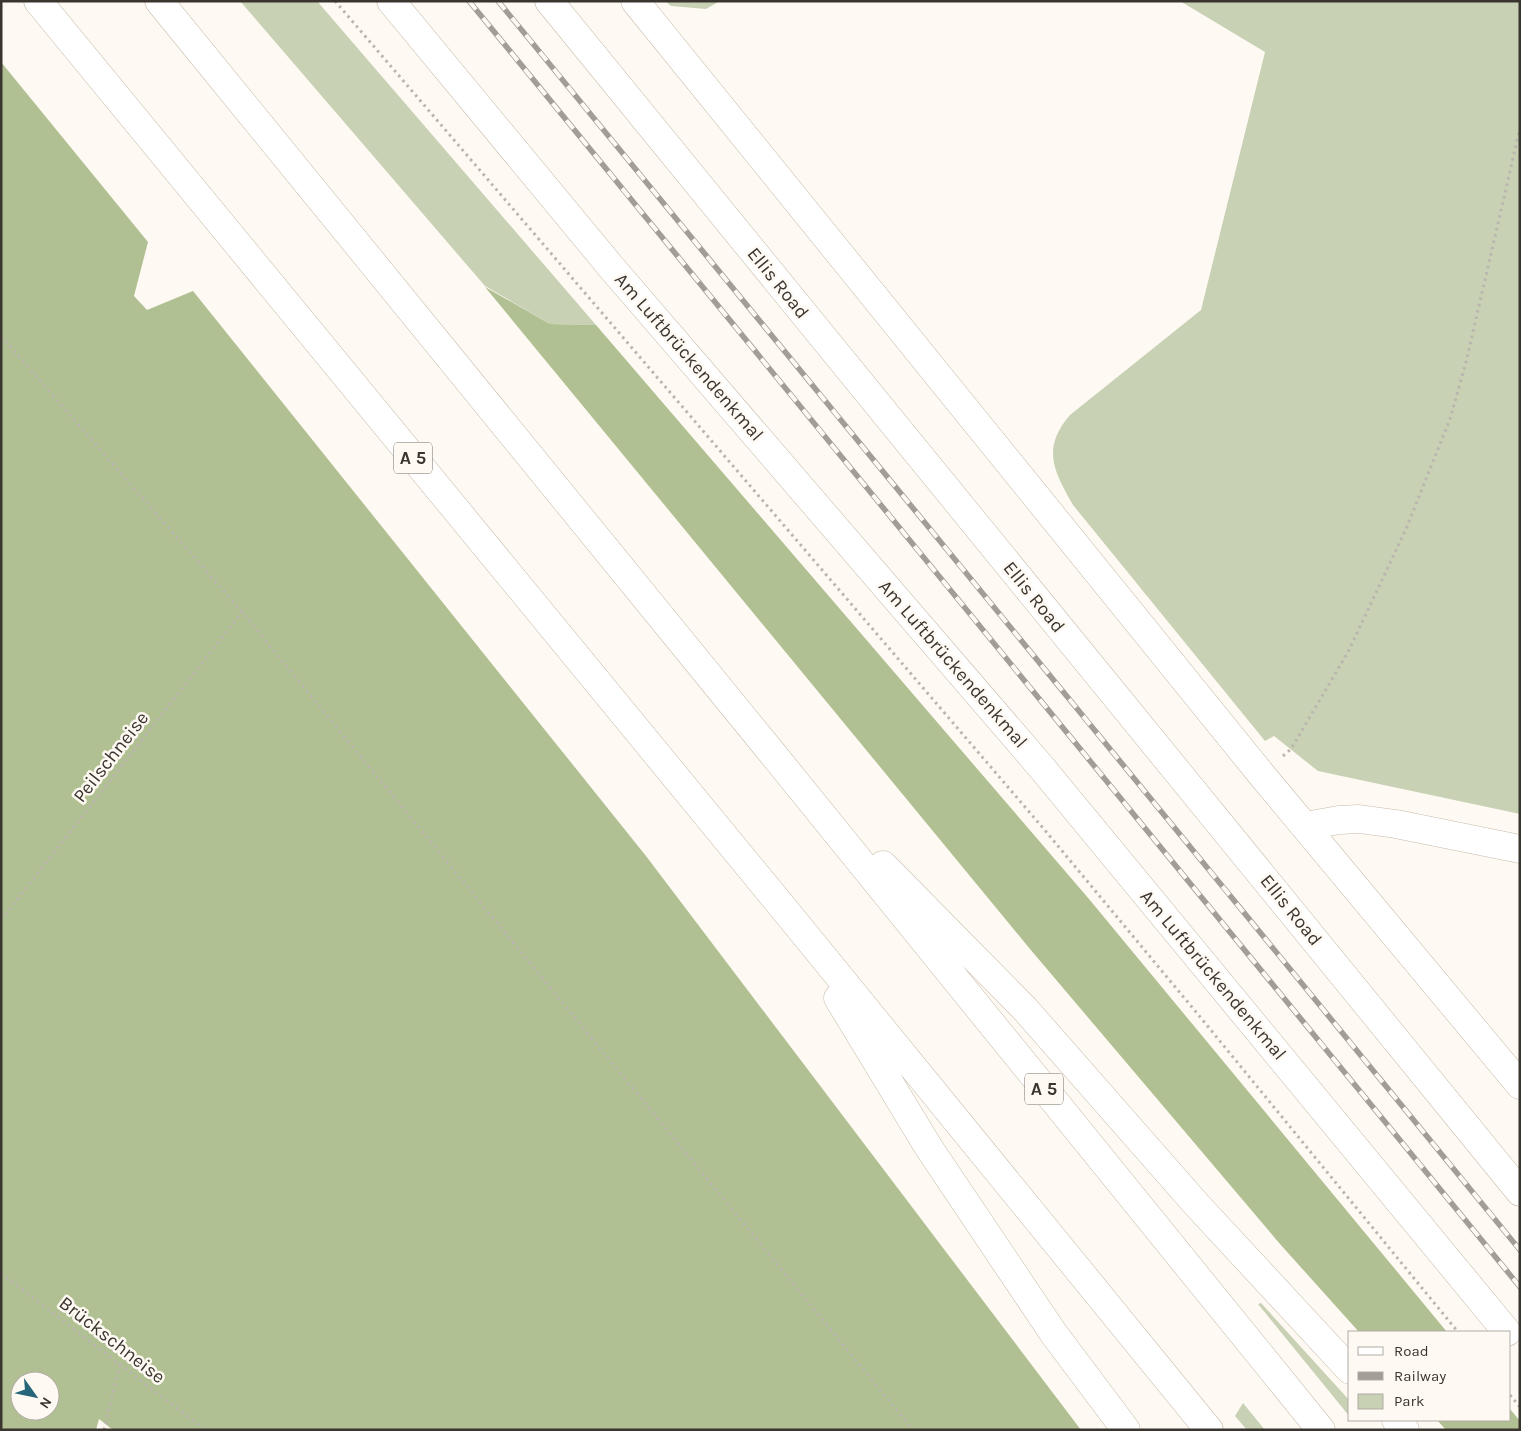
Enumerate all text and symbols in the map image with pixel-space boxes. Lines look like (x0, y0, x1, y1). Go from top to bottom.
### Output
street label: Ellis Road (743, 243, 813, 323)
street label: Am Luftbrückendenkmal (610, 269, 768, 445)
road number: A 5 (394, 442, 432, 473)
street label: Ellis Road (999, 557, 1069, 637)
street label: Am Luftbrückendenkmal (874, 576, 1032, 752)
street label: Peilschneise (69, 707, 153, 807)
street label: Ellis Road (1256, 870, 1326, 950)
street label: Am Luftbrückendenkmal (1135, 885, 1291, 1065)
road number: A 5 (1025, 1074, 1063, 1104)
street label: Brückschneise (55, 1292, 169, 1388)
legend (1348, 1331, 1511, 1421)
text: Road (1394, 1342, 1429, 1360)
text: Railway (1394, 1367, 1446, 1385)
north arrow (10, 1371, 60, 1421)
text: Park (1394, 1392, 1424, 1410)
text: N (36, 1394, 55, 1412)

